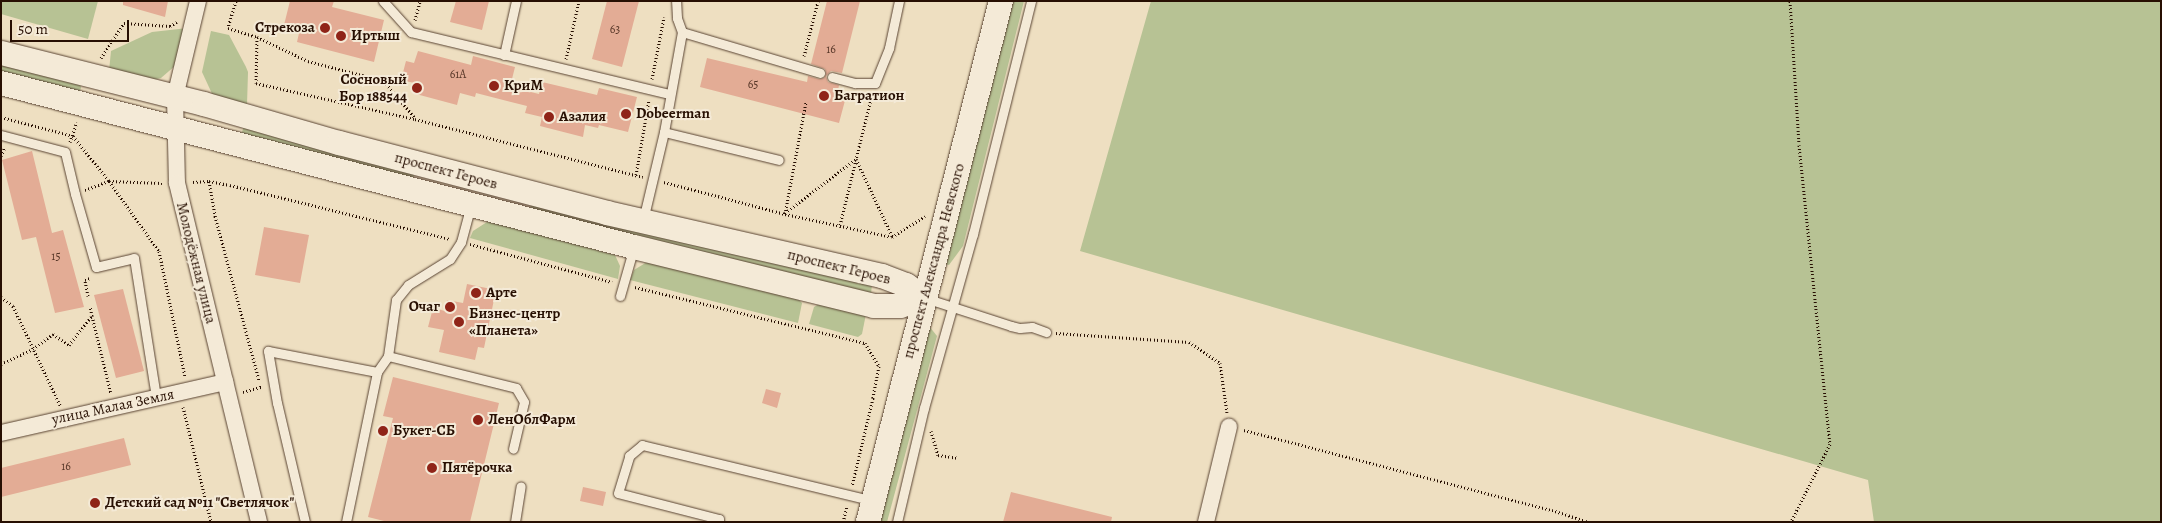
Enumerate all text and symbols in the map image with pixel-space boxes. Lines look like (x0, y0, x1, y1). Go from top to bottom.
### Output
scale bar (12, 10, 131, 42)
text: 50 m (18, 19, 48, 39)
place label: Стрекоза (255, 19, 315, 37)
marker: Стрекоза (319, 22, 331, 34)
house number: 63 (610, 23, 620, 37)
place label: Иртыш (351, 27, 400, 45)
marker: Иртыш (335, 30, 347, 42)
house number: 16 (826, 43, 836, 57)
house number: 61А (450, 68, 466, 82)
place label: Сосновый Бор 188544 (339, 70, 407, 105)
place label: КриМ (504, 77, 543, 95)
house number: 65 (748, 78, 758, 92)
marker: КриМ (488, 80, 500, 92)
marker: Сосновый Бор 188544 (411, 82, 423, 94)
place label: Багратион (834, 87, 904, 105)
marker: Багратион (818, 90, 830, 102)
place label: Dobeerman (636, 105, 710, 123)
place label: Азалия (559, 108, 606, 126)
marker: Dobeerman (620, 108, 632, 120)
marker: Азалия (543, 111, 555, 123)
street label: проспект Героев (393, 149, 499, 193)
street label: проспект Александра Невского (899, 161, 969, 361)
street label: Молодёжная улица (172, 200, 220, 326)
street label: проспект Героев (785, 245, 893, 289)
house number: 15 (51, 250, 61, 264)
place label: Арте (486, 284, 517, 302)
marker: Арте (470, 287, 482, 299)
place label: Очаг (409, 298, 440, 316)
marker: Очаг (444, 301, 456, 313)
place label: Бизнес-центр «Планета» (469, 304, 560, 339)
marker: Бизнес-центр «Планета» (453, 316, 465, 328)
street label: улица Малая Земля (50, 385, 176, 429)
place label: ЛенОблФарм (488, 411, 576, 429)
marker: ЛенОблФарм (472, 414, 484, 426)
place label: Букет-СБ (393, 422, 455, 440)
marker: Букет-СБ (377, 425, 389, 437)
place label: Пятёрочка (442, 459, 512, 477)
house number: 16 (61, 460, 71, 474)
marker: Пятёрочка (426, 462, 438, 474)
place label: Детский сад №11 "Светлячок" (105, 494, 295, 512)
marker: Детский сад №11 "Светлячок" (89, 497, 101, 509)

